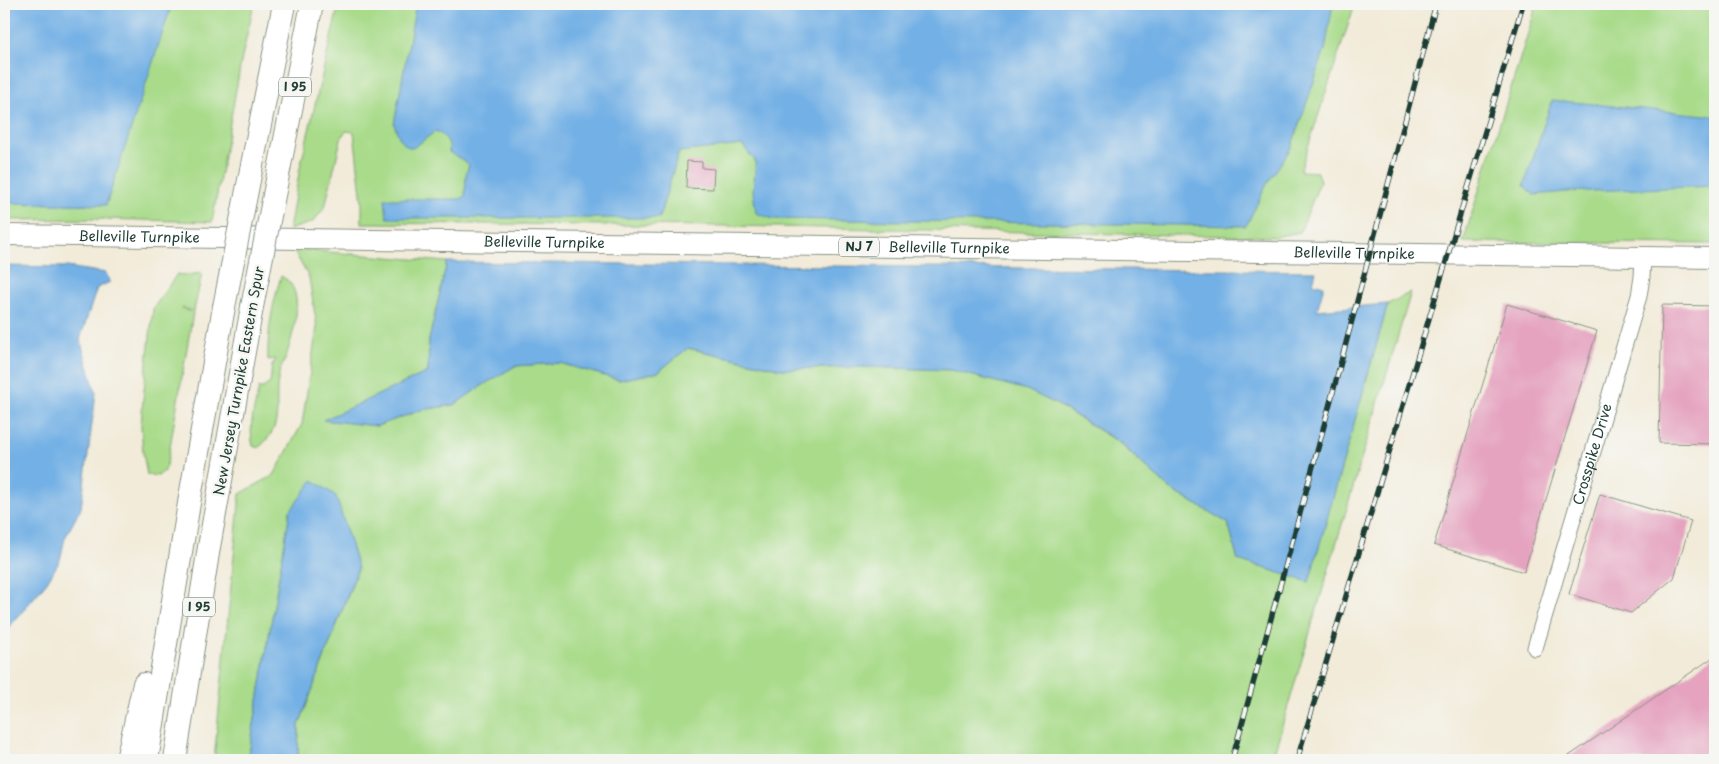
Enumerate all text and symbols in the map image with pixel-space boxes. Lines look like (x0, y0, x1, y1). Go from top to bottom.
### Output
road number: I 95 (279, 77, 311, 96)
street label: Belleville Turnpike (78, 225, 200, 248)
street label: Belleville Turnpike (483, 230, 605, 253)
street label: Belleville Turnpike (888, 236, 1010, 259)
road number: NJ 7 (839, 238, 879, 256)
street label: Belleville Turnpike (1293, 241, 1415, 264)
street label: New Jersey Turnpike Eastern Spur (208, 264, 269, 497)
street label: Crosspike Drive (1567, 401, 1617, 507)
road number: I 95 (183, 598, 215, 616)

